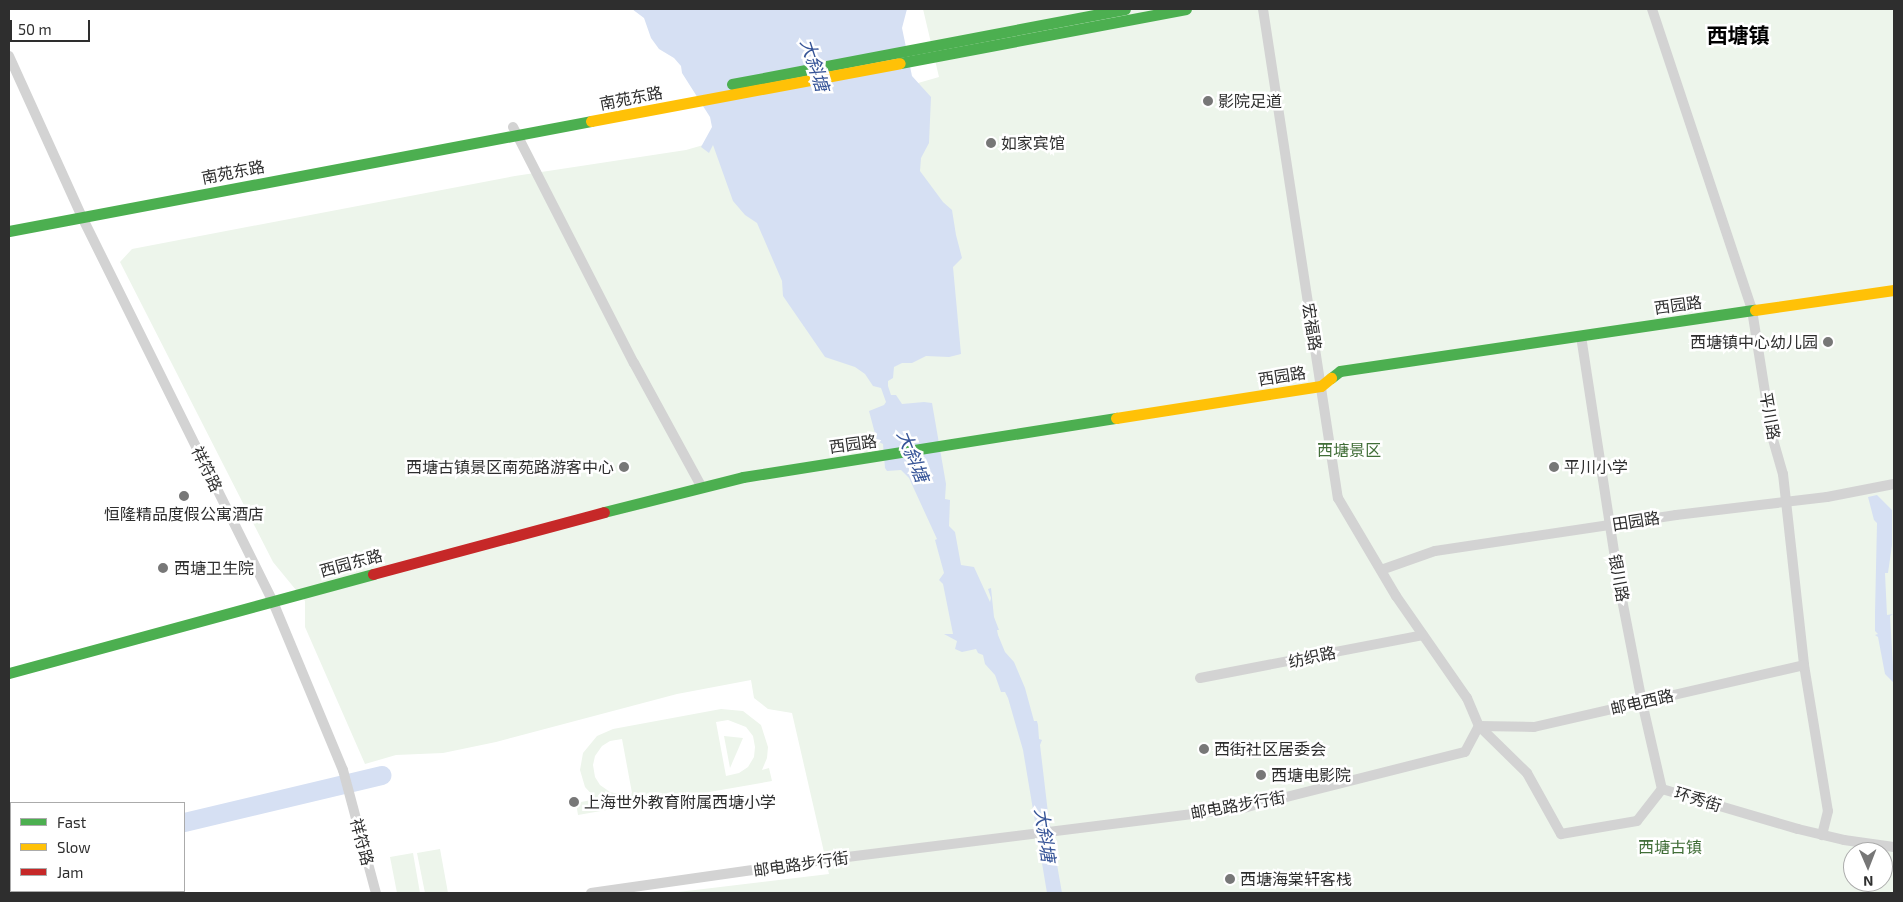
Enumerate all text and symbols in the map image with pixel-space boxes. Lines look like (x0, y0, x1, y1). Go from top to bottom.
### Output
scale bar (12, 10, 92, 42)
text: 50 m (18, 20, 52, 38)
district label: 西塘镇 (1707, 22, 1769, 48)
water label: 大斜塘 (796, 36, 834, 94)
street label: 南苑东路 (598, 82, 664, 114)
place label: 影院足道 (1218, 91, 1282, 111)
marker: 影院足道 (1202, 95, 1214, 107)
place label: 如家宾馆 (1001, 133, 1065, 153)
marker: 如家宾馆 (985, 137, 997, 149)
street label: 南苑东路 (200, 156, 266, 188)
street label: 西园路 (1653, 292, 1703, 318)
street label: 宏福路 (1299, 302, 1325, 352)
place label: 西塘镇中心幼儿园 (1690, 332, 1818, 352)
marker: 西塘镇中心幼儿园 (1822, 336, 1834, 348)
street label: 西园路 (1257, 363, 1307, 389)
street label: 平川路 (1756, 391, 1784, 441)
water label: 大斜塘 (893, 427, 933, 485)
street label: 西园路 (828, 431, 878, 457)
park label: 西塘景区 (1317, 440, 1381, 460)
street label: 祥符路 (188, 443, 226, 495)
place label: 西塘古镇景区南苑路游客中心 (406, 457, 614, 477)
place label: 平川小学 (1564, 457, 1628, 477)
marker: 西塘古镇景区南苑路游客中心 (618, 461, 630, 473)
marker: 平川小学 (1548, 461, 1560, 473)
marker: 恒隆精品度假公寓酒店 (178, 490, 190, 502)
place label: 恒隆精品度假公寓酒店 (104, 504, 264, 524)
street label: 田园路 (1611, 508, 1661, 534)
street label: 西园东路 (318, 545, 384, 581)
street label: 银川路 (1605, 553, 1633, 603)
place label: 西塘卫生院 (174, 558, 254, 578)
marker: 西塘卫生院 (156, 561, 170, 575)
street label: 纺织路 (1287, 643, 1337, 671)
street label: 邮电西路 (1609, 685, 1675, 719)
place label: 西街社区居委会 (1214, 739, 1326, 759)
marker: 西街社区居委会 (1198, 743, 1210, 755)
place label: 西塘电影院 (1271, 765, 1351, 785)
marker: 西塘电影院 (1255, 769, 1267, 781)
street label: 环秀街 (1672, 783, 1724, 815)
street label: 邮电路步行街 (1189, 787, 1287, 823)
place label: 上海世外教育附属西塘小学 (584, 792, 776, 812)
marker: 上海世外教育附属西塘小学 (568, 796, 580, 808)
legend (10, 802, 185, 892)
water label: 大斜塘 (1031, 807, 1059, 863)
text: Fast (57, 813, 86, 831)
street label: 祥符路 (347, 816, 377, 868)
park label: 西塘古镇 (1638, 837, 1702, 857)
text: Slow (57, 838, 91, 856)
north arrow (1843, 842, 1893, 892)
street label: 邮电路步行街 (752, 848, 850, 880)
text: Jam (57, 863, 83, 881)
place label: 西塘海棠轩客栈 (1240, 869, 1352, 889)
marker: 西塘海棠轩客栈 (1224, 873, 1236, 885)
text: N (1863, 873, 1873, 890)

